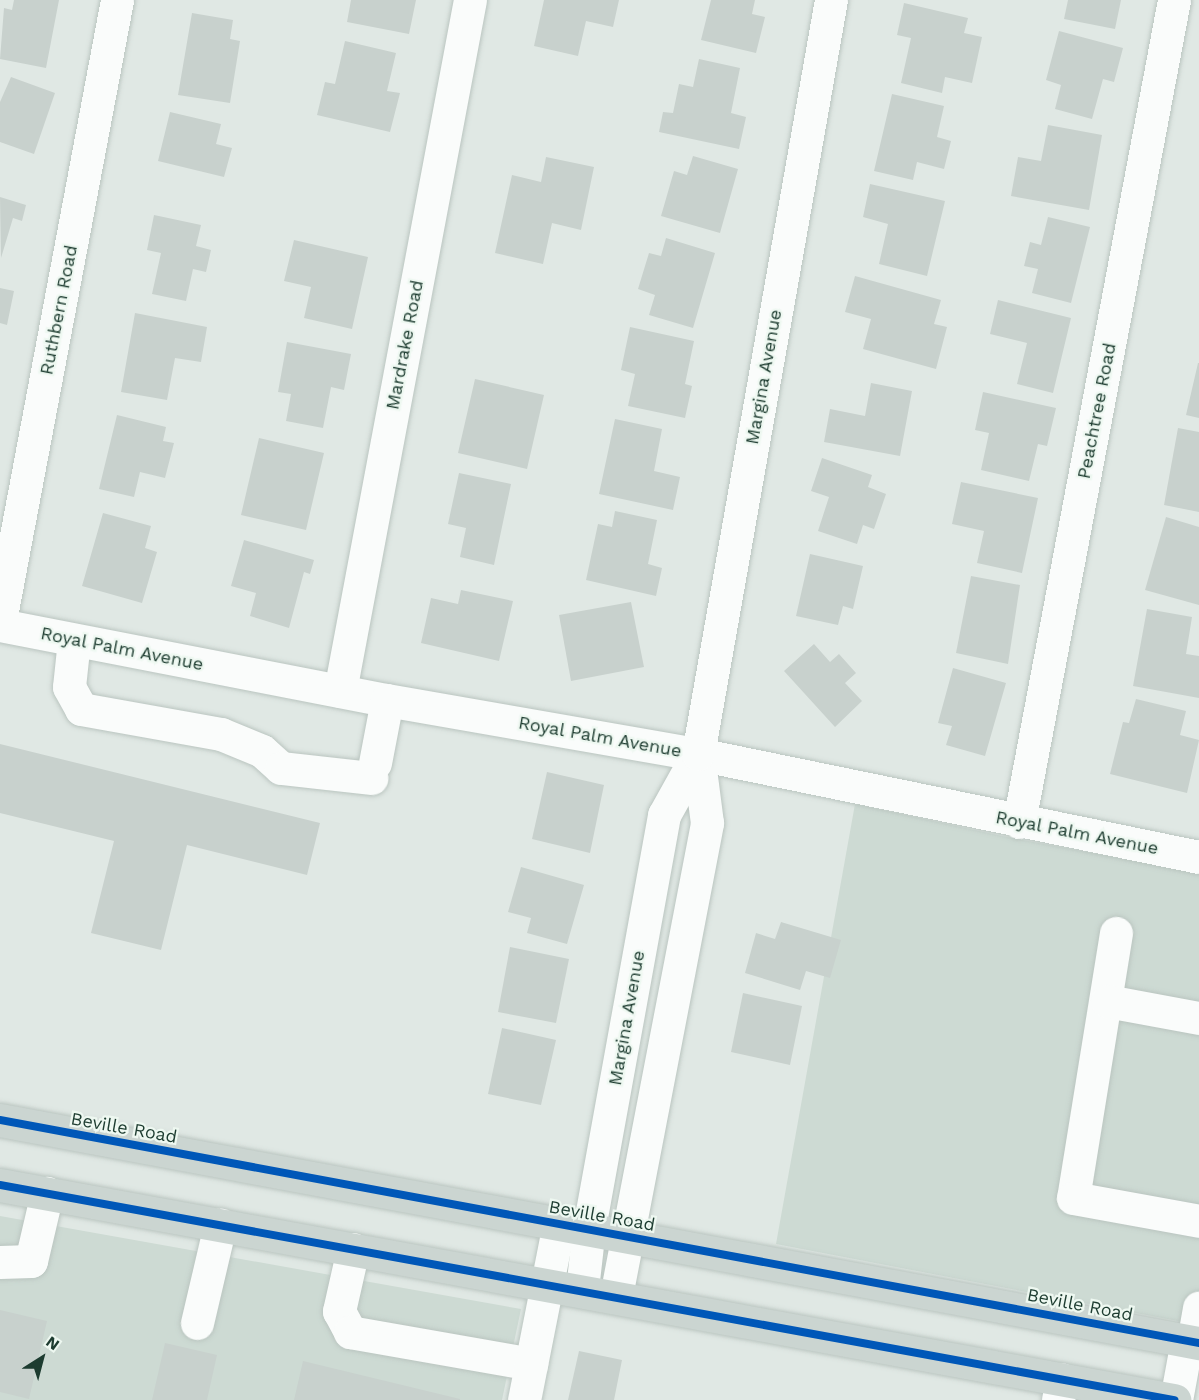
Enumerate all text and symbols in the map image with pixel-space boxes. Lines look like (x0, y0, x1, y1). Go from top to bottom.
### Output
street label: Ruthbern Road (36, 243, 82, 377)
street label: Mardrake Road (382, 278, 428, 412)
street label: Margina Avenue (741, 307, 787, 447)
street label: Peachtree Road (1073, 341, 1121, 481)
street label: Royal Palm Avenue (38, 622, 206, 676)
street label: Royal Palm Avenue (516, 712, 684, 762)
street label: Royal Palm Avenue (993, 806, 1161, 860)
street label: Margina Avenue (604, 948, 650, 1088)
street label: Beville Road (69, 1108, 179, 1148)
street label: Beville Road (547, 1196, 657, 1236)
street label: Beville Road (1025, 1284, 1135, 1326)
north arrow (12, 1328, 72, 1388)
text: N (42, 1332, 63, 1354)

